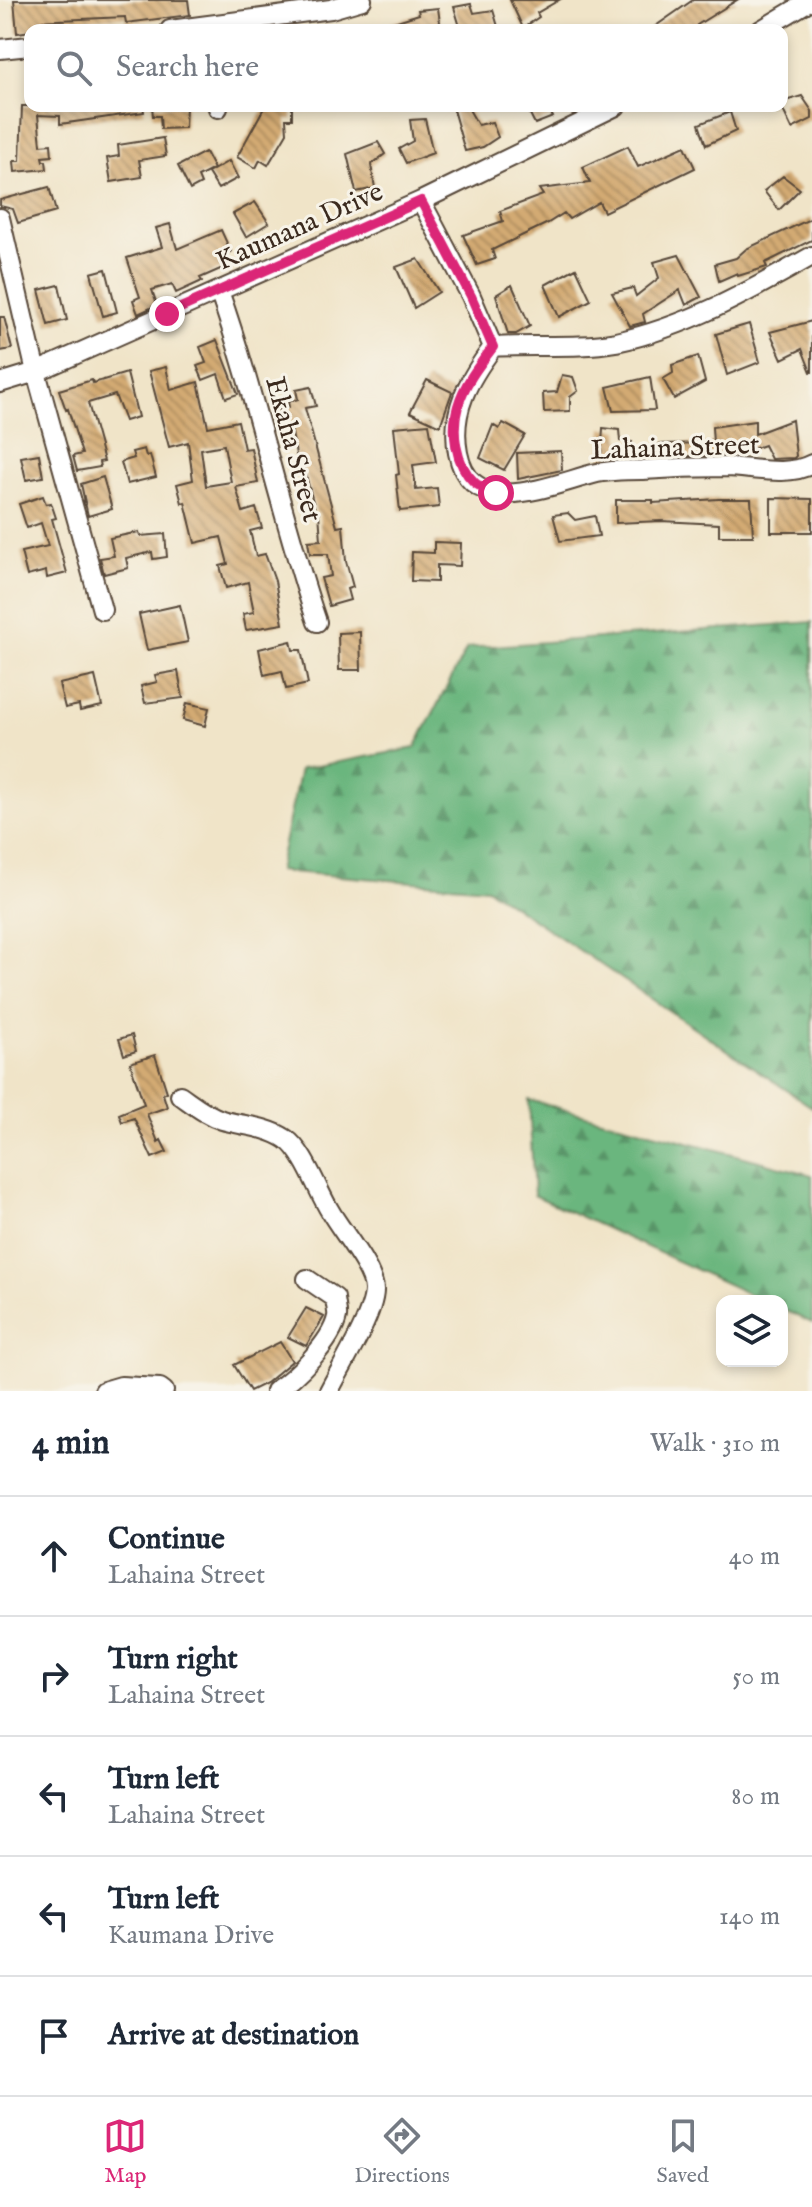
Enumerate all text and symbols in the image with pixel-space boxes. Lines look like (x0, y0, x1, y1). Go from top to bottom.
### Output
search box (24, 24, 788, 112)
icon: search (52, 46, 96, 90)
text: Search here (116, 49, 259, 87)
street label: Kaumana Drive (211, 175, 389, 280)
route end (149, 296, 185, 332)
street label: Ekaha Street (256, 373, 329, 527)
street label: Lahaina Street (590, 428, 761, 469)
route start (478, 475, 514, 511)
map controls (716, 1295, 788, 1367)
button: layers (716, 1295, 788, 1367)
text: 4 min (32, 1422, 110, 1465)
text: Walk · 310 m (650, 1427, 780, 1460)
text: Continue (108, 1521, 225, 1559)
icon: ahead (32, 1534, 76, 1578)
text: 40 m (729, 1540, 780, 1573)
text: Lahaina Street (108, 1559, 265, 1592)
text: Turn right (108, 1641, 238, 1679)
icon: right (32, 1654, 76, 1698)
text: 50 m (732, 1660, 780, 1693)
text: Lahaina Street (108, 1679, 265, 1712)
text: Turn left (108, 1761, 219, 1799)
icon: left (32, 1774, 76, 1818)
text: 80 m (731, 1780, 780, 1813)
text: Lahaina Street (108, 1799, 265, 1832)
text: Turn left (108, 1881, 219, 1919)
icon: left (32, 1894, 76, 1938)
text: 140 m (719, 1900, 780, 1933)
text: Kaumana Drive (108, 1919, 274, 1952)
icon: arrive (32, 2014, 76, 2058)
text: Arrive at destination (108, 2017, 359, 2055)
tab: Map (103, 2114, 147, 2190)
tab: Directions (354, 2114, 450, 2190)
tab: Saved (657, 2114, 709, 2190)

